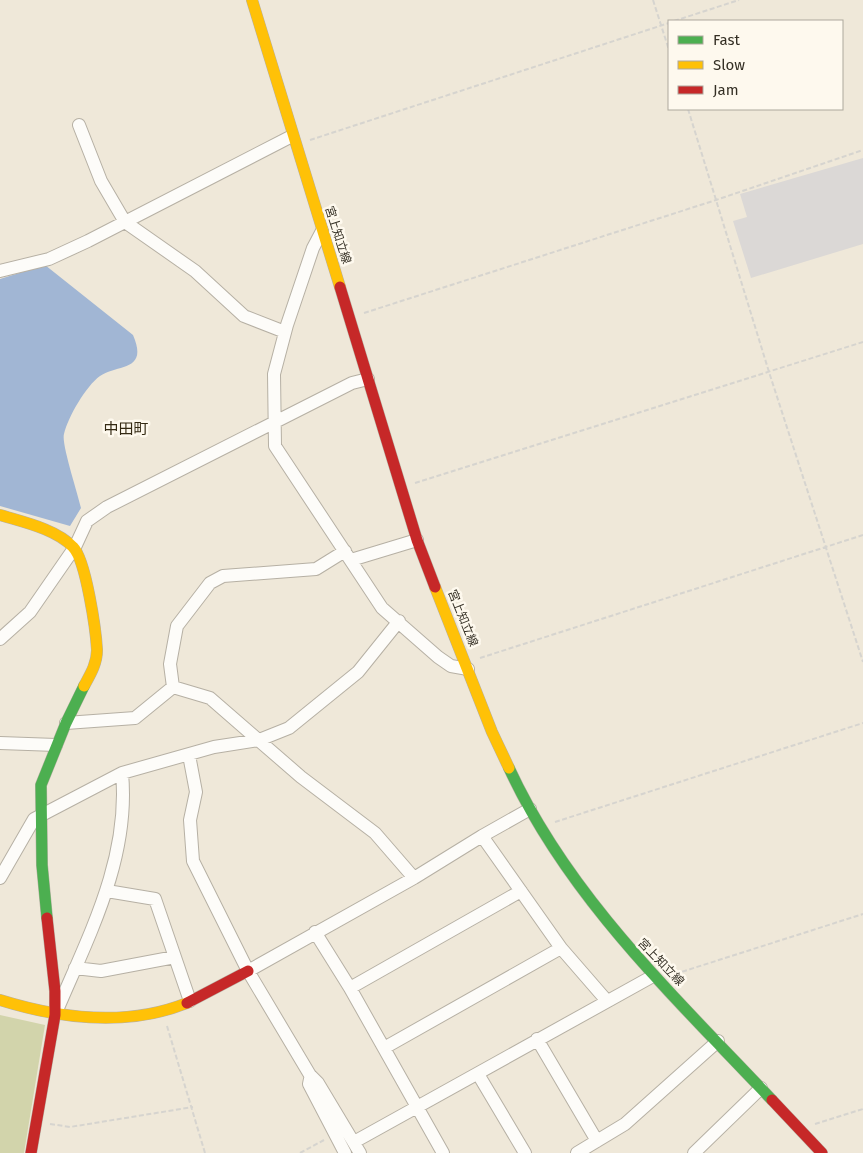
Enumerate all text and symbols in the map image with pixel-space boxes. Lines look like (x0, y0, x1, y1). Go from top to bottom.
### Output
legend (668, 20, 843, 110)
text: Fast (713, 31, 740, 49)
text: Slow (713, 56, 745, 74)
text: Jam (713, 81, 739, 99)
street label: 宮上知立線 (322, 204, 354, 266)
district label: 中田町 (103, 420, 149, 438)
street label: 宮上知立線 (445, 588, 481, 648)
street label: 宮上知立線 (635, 936, 687, 988)

